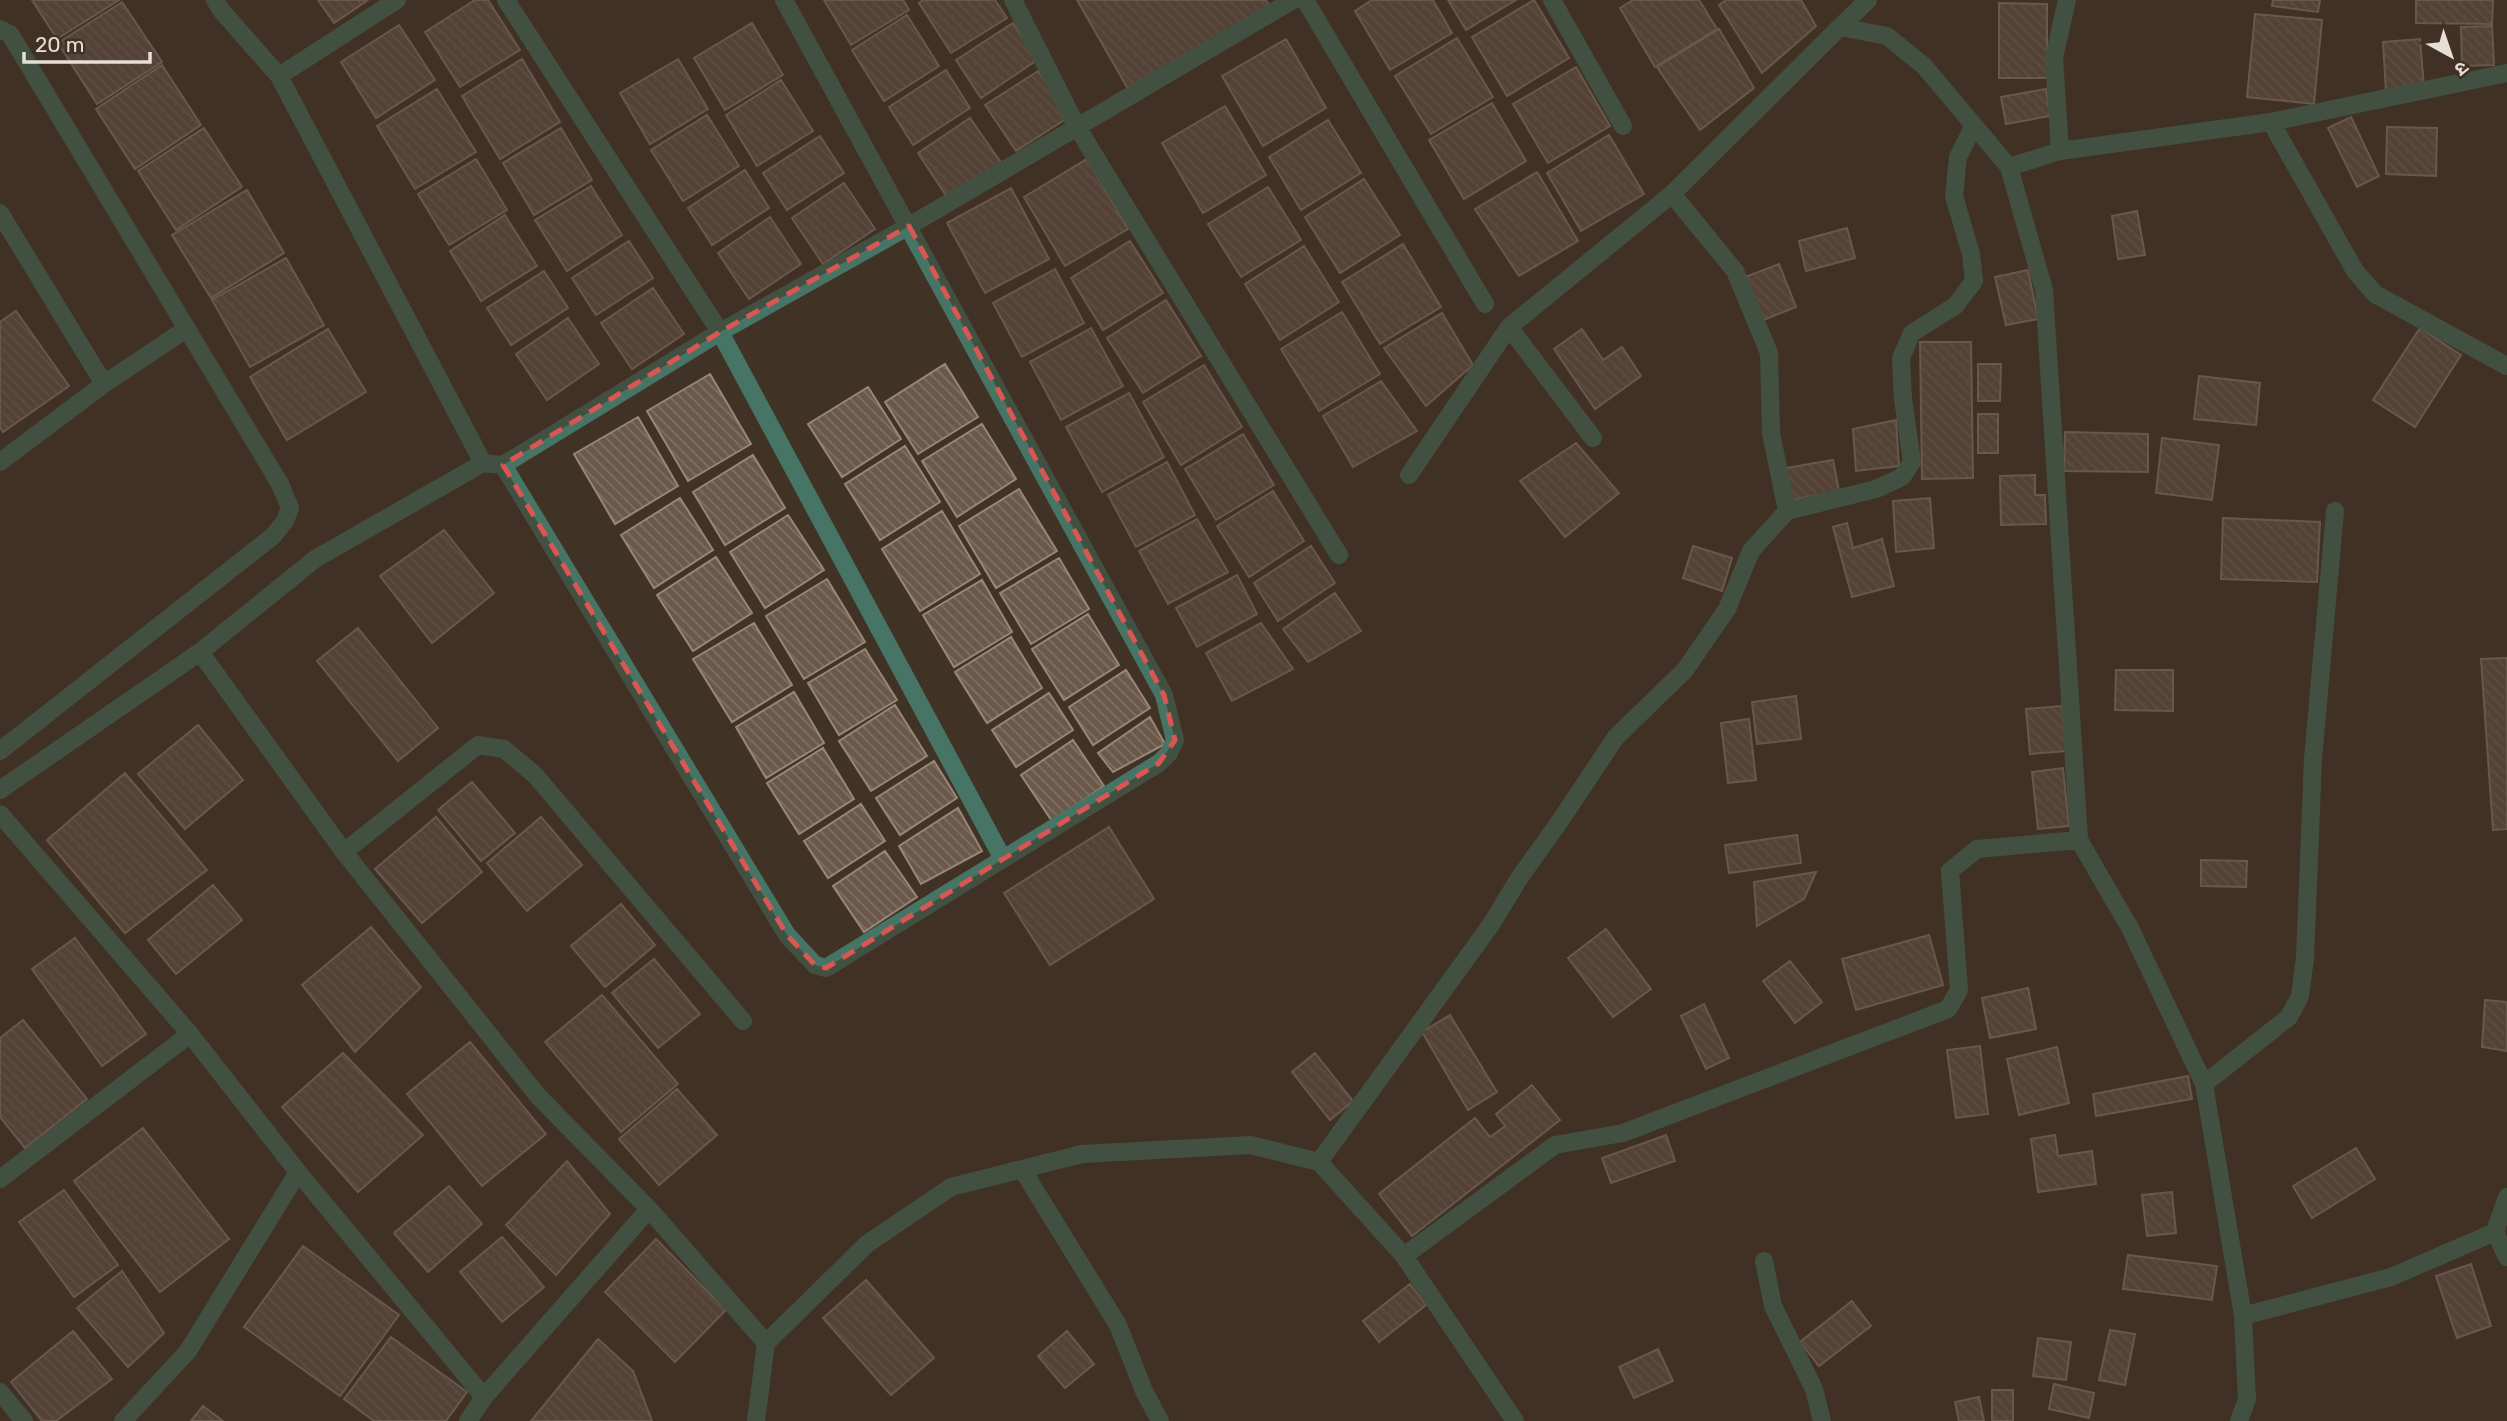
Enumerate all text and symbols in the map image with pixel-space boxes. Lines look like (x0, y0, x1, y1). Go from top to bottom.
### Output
scale bar (24, 21, 150, 65)
north arrow (2416, 21, 2486, 91)
text: 20 m (35, 32, 84, 57)
text: उ (2449, 56, 2473, 82)

